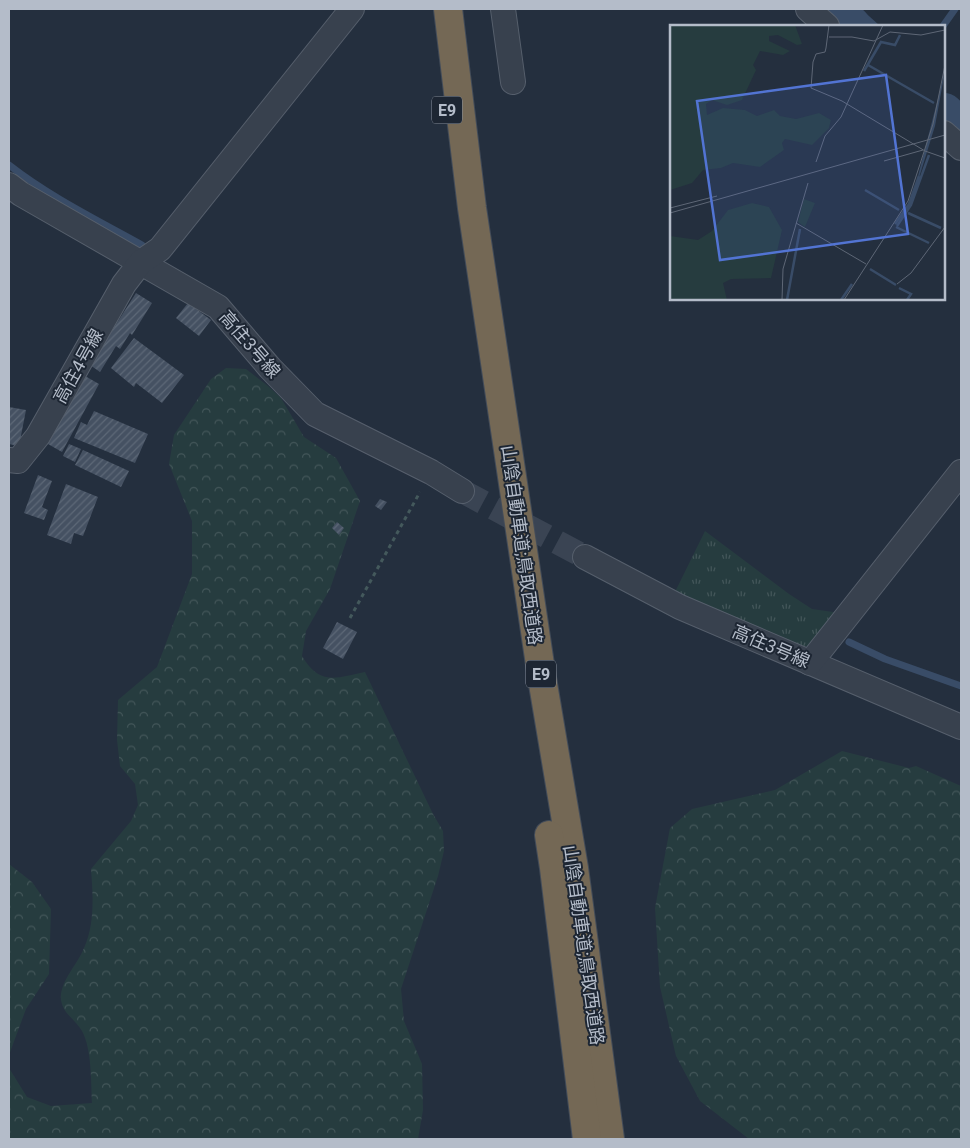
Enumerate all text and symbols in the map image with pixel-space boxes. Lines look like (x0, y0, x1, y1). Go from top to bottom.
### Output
inset map (670, 25, 945, 300)
road number: E9 (432, 96, 462, 124)
street label: 高住3号線 (215, 306, 285, 382)
street label: 高住4号線 (49, 325, 107, 407)
street label: 山陰自動車道;鳥取西道路 (498, 444, 546, 646)
street label: 高住3号線 (729, 620, 813, 672)
road number: E9 (526, 661, 556, 688)
street label: 山陰自動車道;鳥取西道路 (560, 844, 608, 1046)

